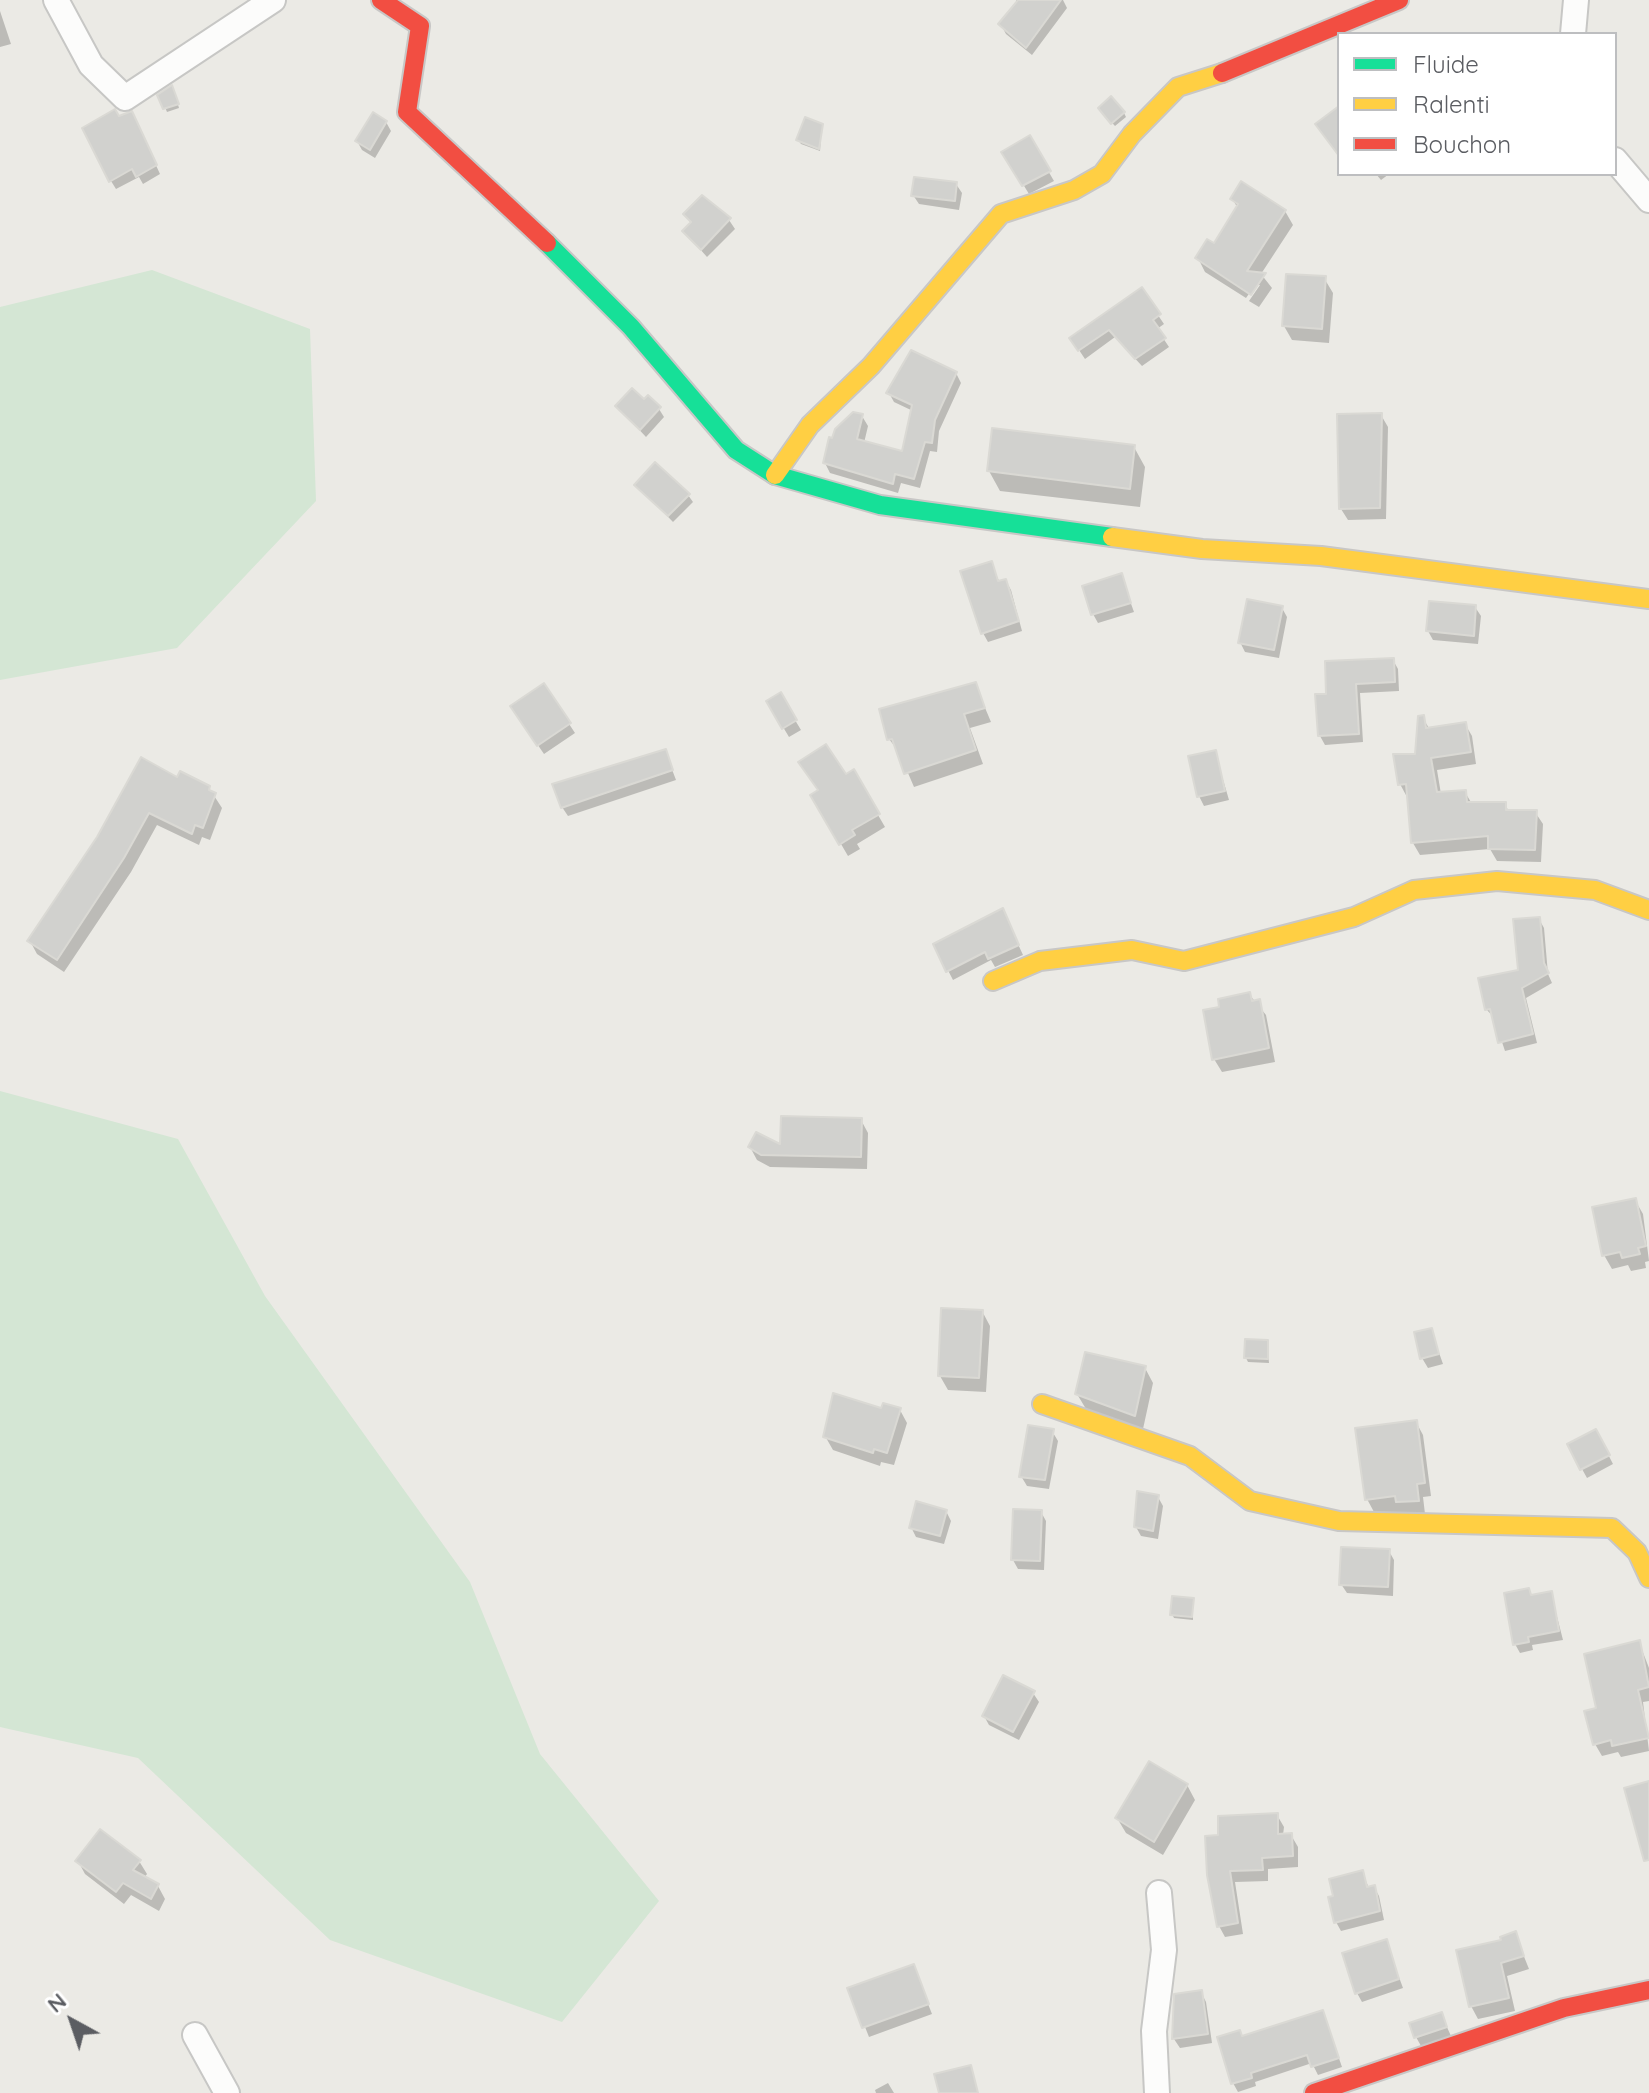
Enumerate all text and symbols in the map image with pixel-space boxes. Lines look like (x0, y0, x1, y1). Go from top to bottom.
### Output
legend (1337, 32, 1617, 176)
text: Fluide (1413, 49, 1479, 79)
text: Ralenti (1413, 89, 1490, 119)
text: Bouchon (1413, 129, 1511, 159)
north arrow (32, 1981, 112, 2061)
text: N (41, 1987, 72, 2019)

